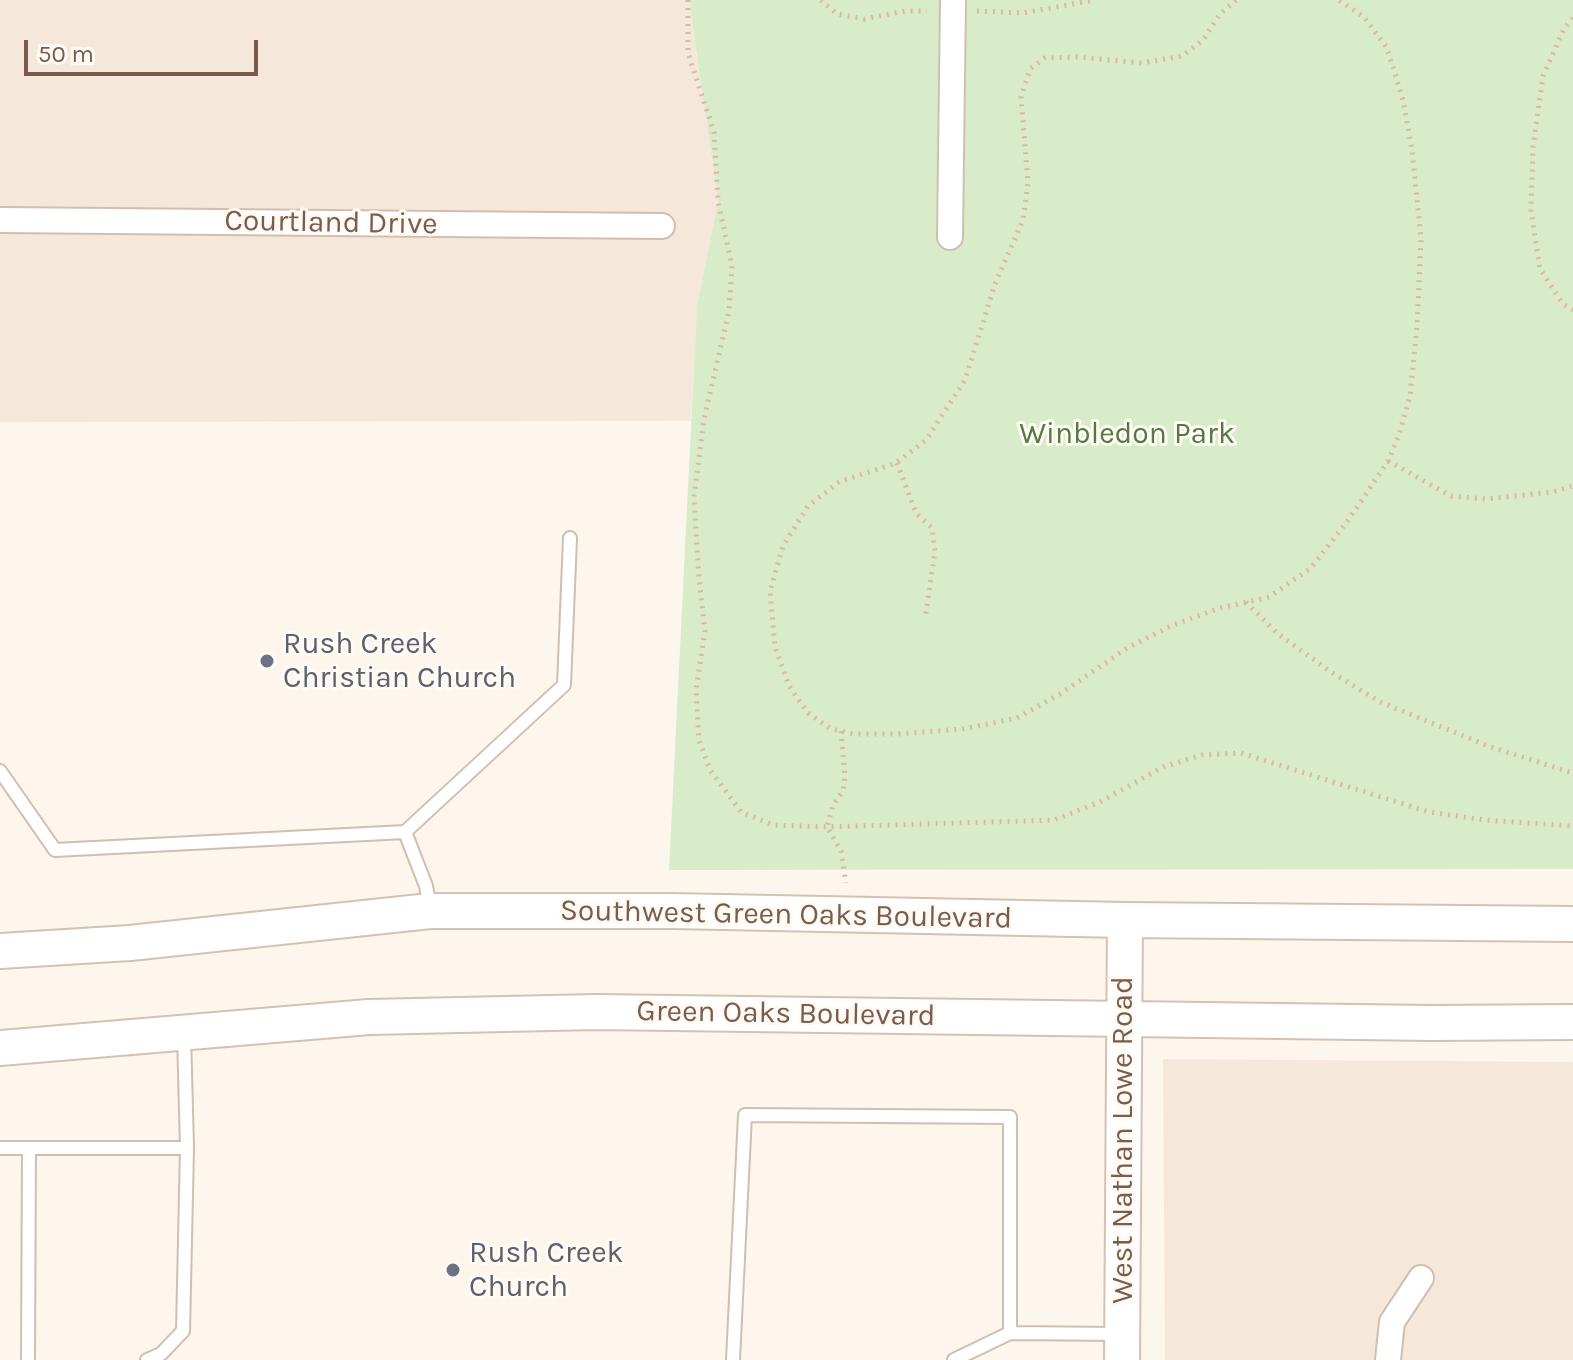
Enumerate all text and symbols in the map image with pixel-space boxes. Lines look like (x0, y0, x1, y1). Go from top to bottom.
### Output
scale bar (28, 24, 262, 74)
text: 50 m (38, 40, 94, 68)
street label: Courtland Drive (224, 203, 438, 243)
park label: Winbledon Park (1019, 416, 1235, 452)
place label: Rush Creek Christian Church (283, 626, 516, 696)
marker: Rush Creek Christian Church (258, 652, 276, 670)
street label: Southwest Green Oaks Boulevard (559, 893, 1013, 937)
street label: West Nathan Lowe Road (1105, 976, 1141, 1304)
street label: Green Oaks Boulevard (636, 993, 936, 1035)
place label: Rush Creek Church (469, 1235, 623, 1306)
marker: Rush Creek Church (444, 1261, 462, 1279)

